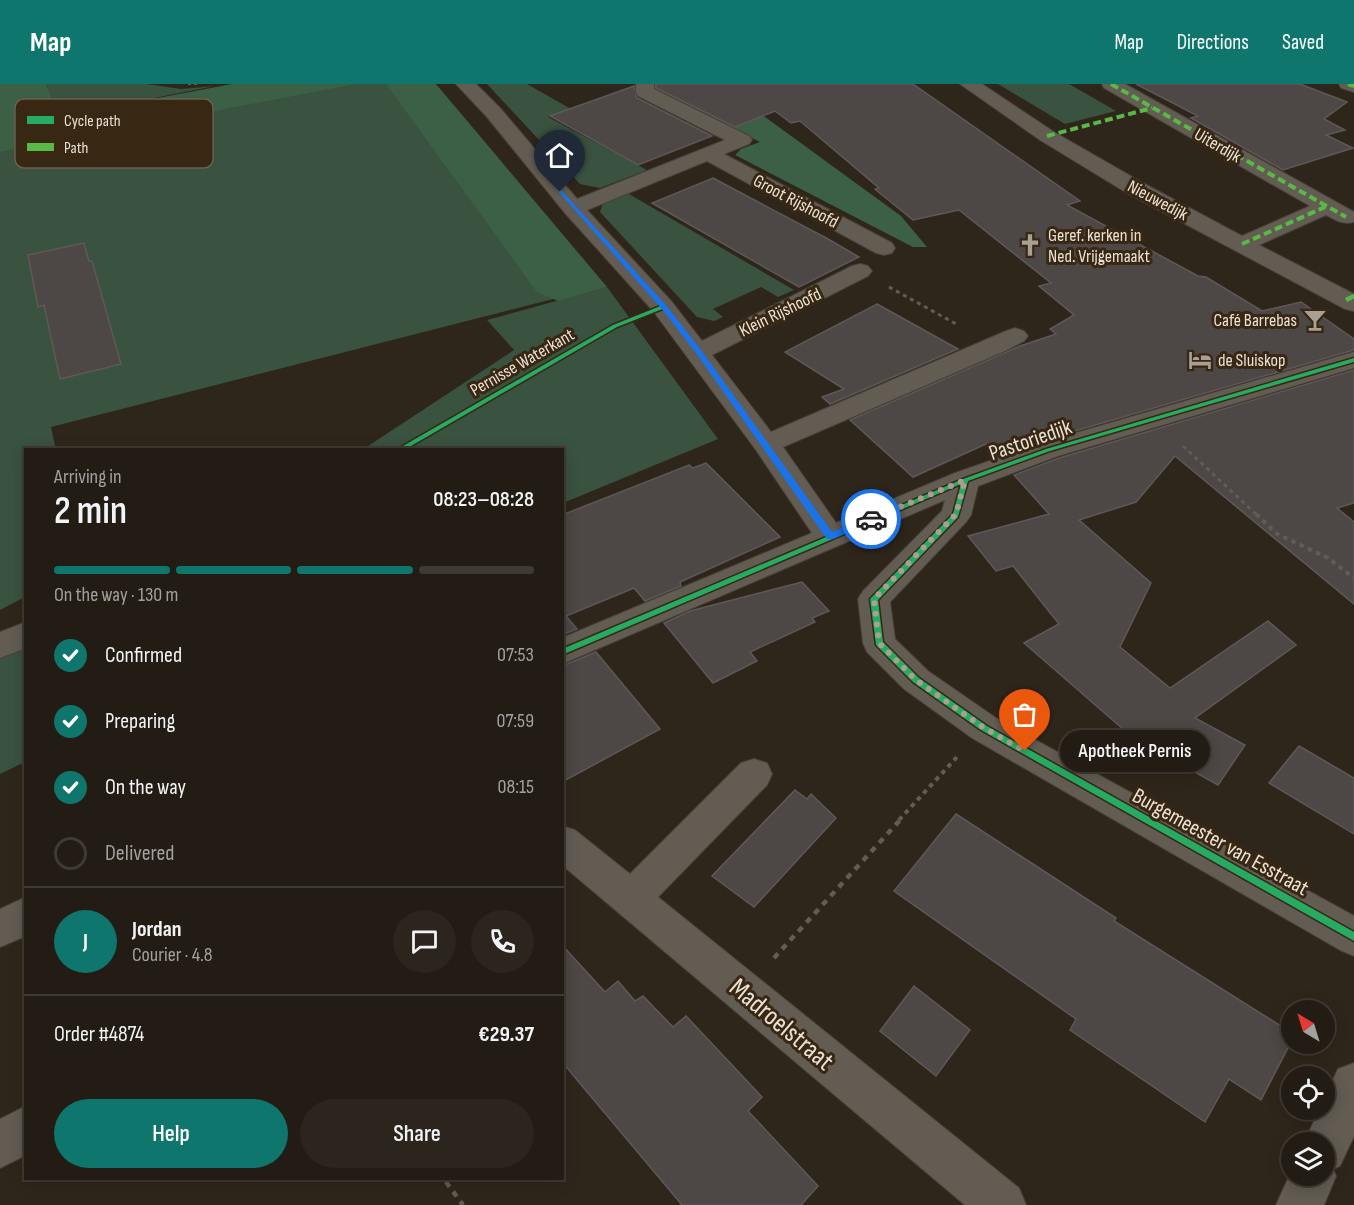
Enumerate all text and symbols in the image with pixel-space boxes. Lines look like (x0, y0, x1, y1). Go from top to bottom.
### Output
text: Map (30, 26, 71, 59)
text: Map (1114, 30, 1144, 55)
text: Directions (1177, 30, 1249, 55)
text: Saved (1282, 30, 1324, 55)
legend (15, 99, 213, 168)
text: Cycle path (64, 112, 121, 131)
street label: Uiterdijk (1191, 124, 1245, 167)
pin (534, 130, 585, 192)
text: Path (64, 139, 88, 158)
icon: home (543, 139, 576, 172)
street label: Groot Rijshoofd (750, 170, 842, 233)
street label: Nieuwedijk (1124, 176, 1192, 225)
place label: Geref. kerken in Ned. Vrijgemaakt (1048, 225, 1150, 267)
church icon: Geref. kerken in Ned. Vrijgemaakt (1017, 232, 1043, 258)
street label: Klein Rijshoofd (736, 284, 825, 341)
bar icon: Café Barrebas (1302, 307, 1328, 333)
place label: Café Barrebas (1214, 310, 1297, 331)
street label: Pernisse Waterkant (466, 324, 579, 401)
hotel icon: de Sluiskop (1187, 347, 1213, 373)
place label: de Sluiskop (1218, 350, 1286, 371)
street label: Pastoriedijk (985, 413, 1076, 467)
text: Arriving in (54, 465, 122, 489)
text: 08:23–08:28 (433, 486, 534, 513)
text: 2 min (54, 488, 127, 535)
courier (841, 489, 901, 549)
icon: car (855, 503, 888, 536)
text: On the way · 130 m (54, 583, 178, 607)
icon: check (54, 639, 87, 672)
text: Confirmed (105, 642, 182, 669)
text: 07:53 (497, 643, 534, 667)
pin (999, 689, 1050, 751)
icon: bag (1008, 698, 1041, 731)
icon: check (54, 705, 87, 738)
text: Preparing (105, 708, 175, 735)
text: 07:59 (497, 709, 534, 733)
callout: Apotheek Pernis (1061, 730, 1211, 772)
text: Apotheek Pernis (1079, 739, 1191, 763)
icon: check (54, 771, 87, 804)
text: On the way (105, 774, 186, 801)
text: 08:15 (498, 775, 534, 799)
street label: Burgemeester van Esstraat (1127, 783, 1314, 902)
text: Delivered (105, 840, 174, 867)
button: chat (393, 910, 456, 973)
button: phone (471, 910, 534, 973)
text: Jordan (132, 916, 181, 943)
text: J (83, 928, 88, 955)
text: Courier · 4.8 (132, 943, 213, 967)
street label: Madroelstraat (723, 972, 840, 1078)
north arrow (1281, 1000, 1335, 1054)
map controls (1281, 1000, 1335, 1186)
text: Order #4874 (54, 1021, 144, 1048)
text: €29.37 (478, 1021, 534, 1048)
button: locate (1281, 1066, 1335, 1120)
button: Help (54, 1099, 288, 1168)
button: Share (300, 1099, 534, 1168)
button: layers (1281, 1132, 1335, 1186)

